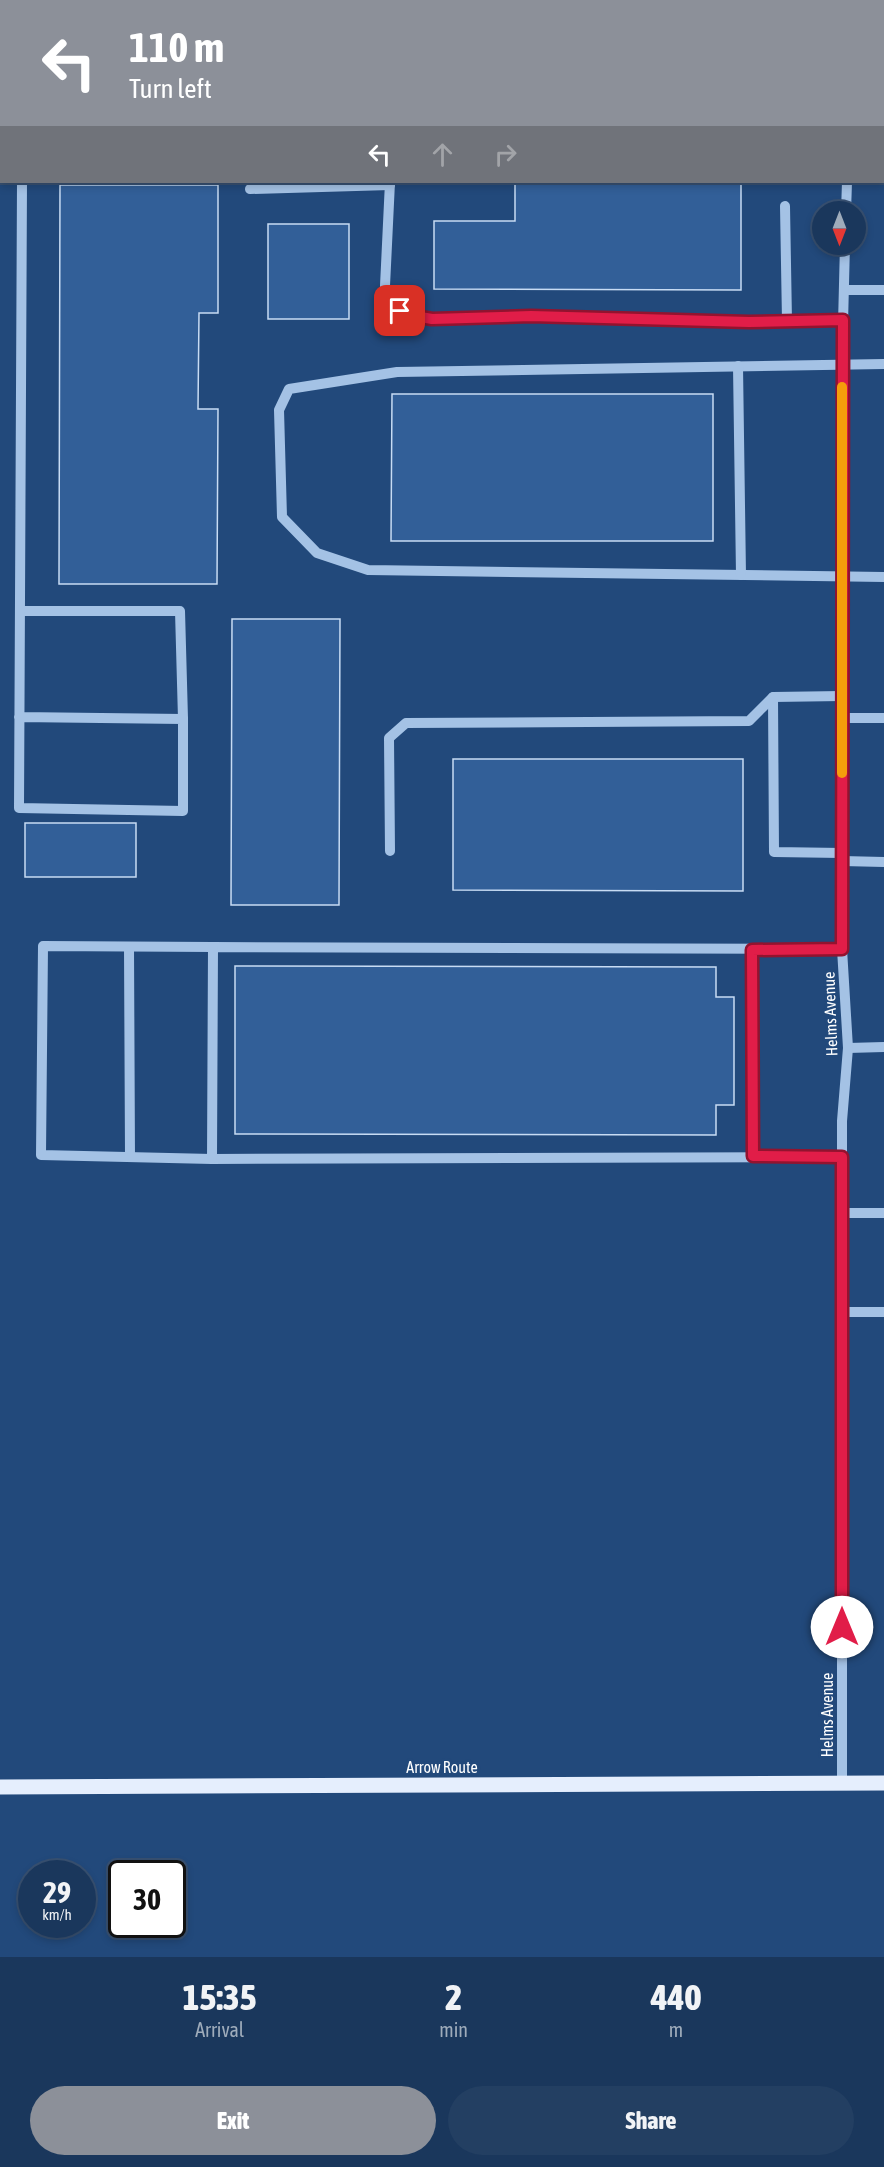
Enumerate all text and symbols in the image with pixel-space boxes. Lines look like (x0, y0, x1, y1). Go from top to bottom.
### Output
text: 110 m (129, 23, 224, 71)
icon: left (30, 24, 108, 102)
text: Turn left (129, 73, 212, 104)
icon: left (363, 138, 396, 171)
icon: ahead (426, 138, 459, 171)
icon: right (489, 138, 522, 171)
north arrow (812, 201, 866, 255)
map controls (812, 201, 866, 255)
pin (374, 285, 425, 336)
icon: arrive (383, 294, 416, 327)
street label: Helms Avenue (820, 971, 840, 1057)
position arrow (810, 1595, 874, 1659)
street label: Helms Avenue (818, 1673, 836, 1757)
street label: Arrow Route (406, 1758, 478, 1776)
speed limit sign: 30 (108, 1860, 186, 1938)
text: 29 (43, 1875, 71, 1909)
text: km/h (42, 1906, 72, 1923)
text: 15:35 (183, 1976, 257, 2018)
text: 2 (445, 1976, 462, 2018)
text: 440 (651, 1976, 701, 2018)
text: Arrival (195, 2018, 244, 2041)
text: min (439, 2018, 468, 2041)
text: m (669, 2018, 683, 2041)
button: Exit (30, 2086, 436, 2155)
button: Share (448, 2086, 854, 2155)

